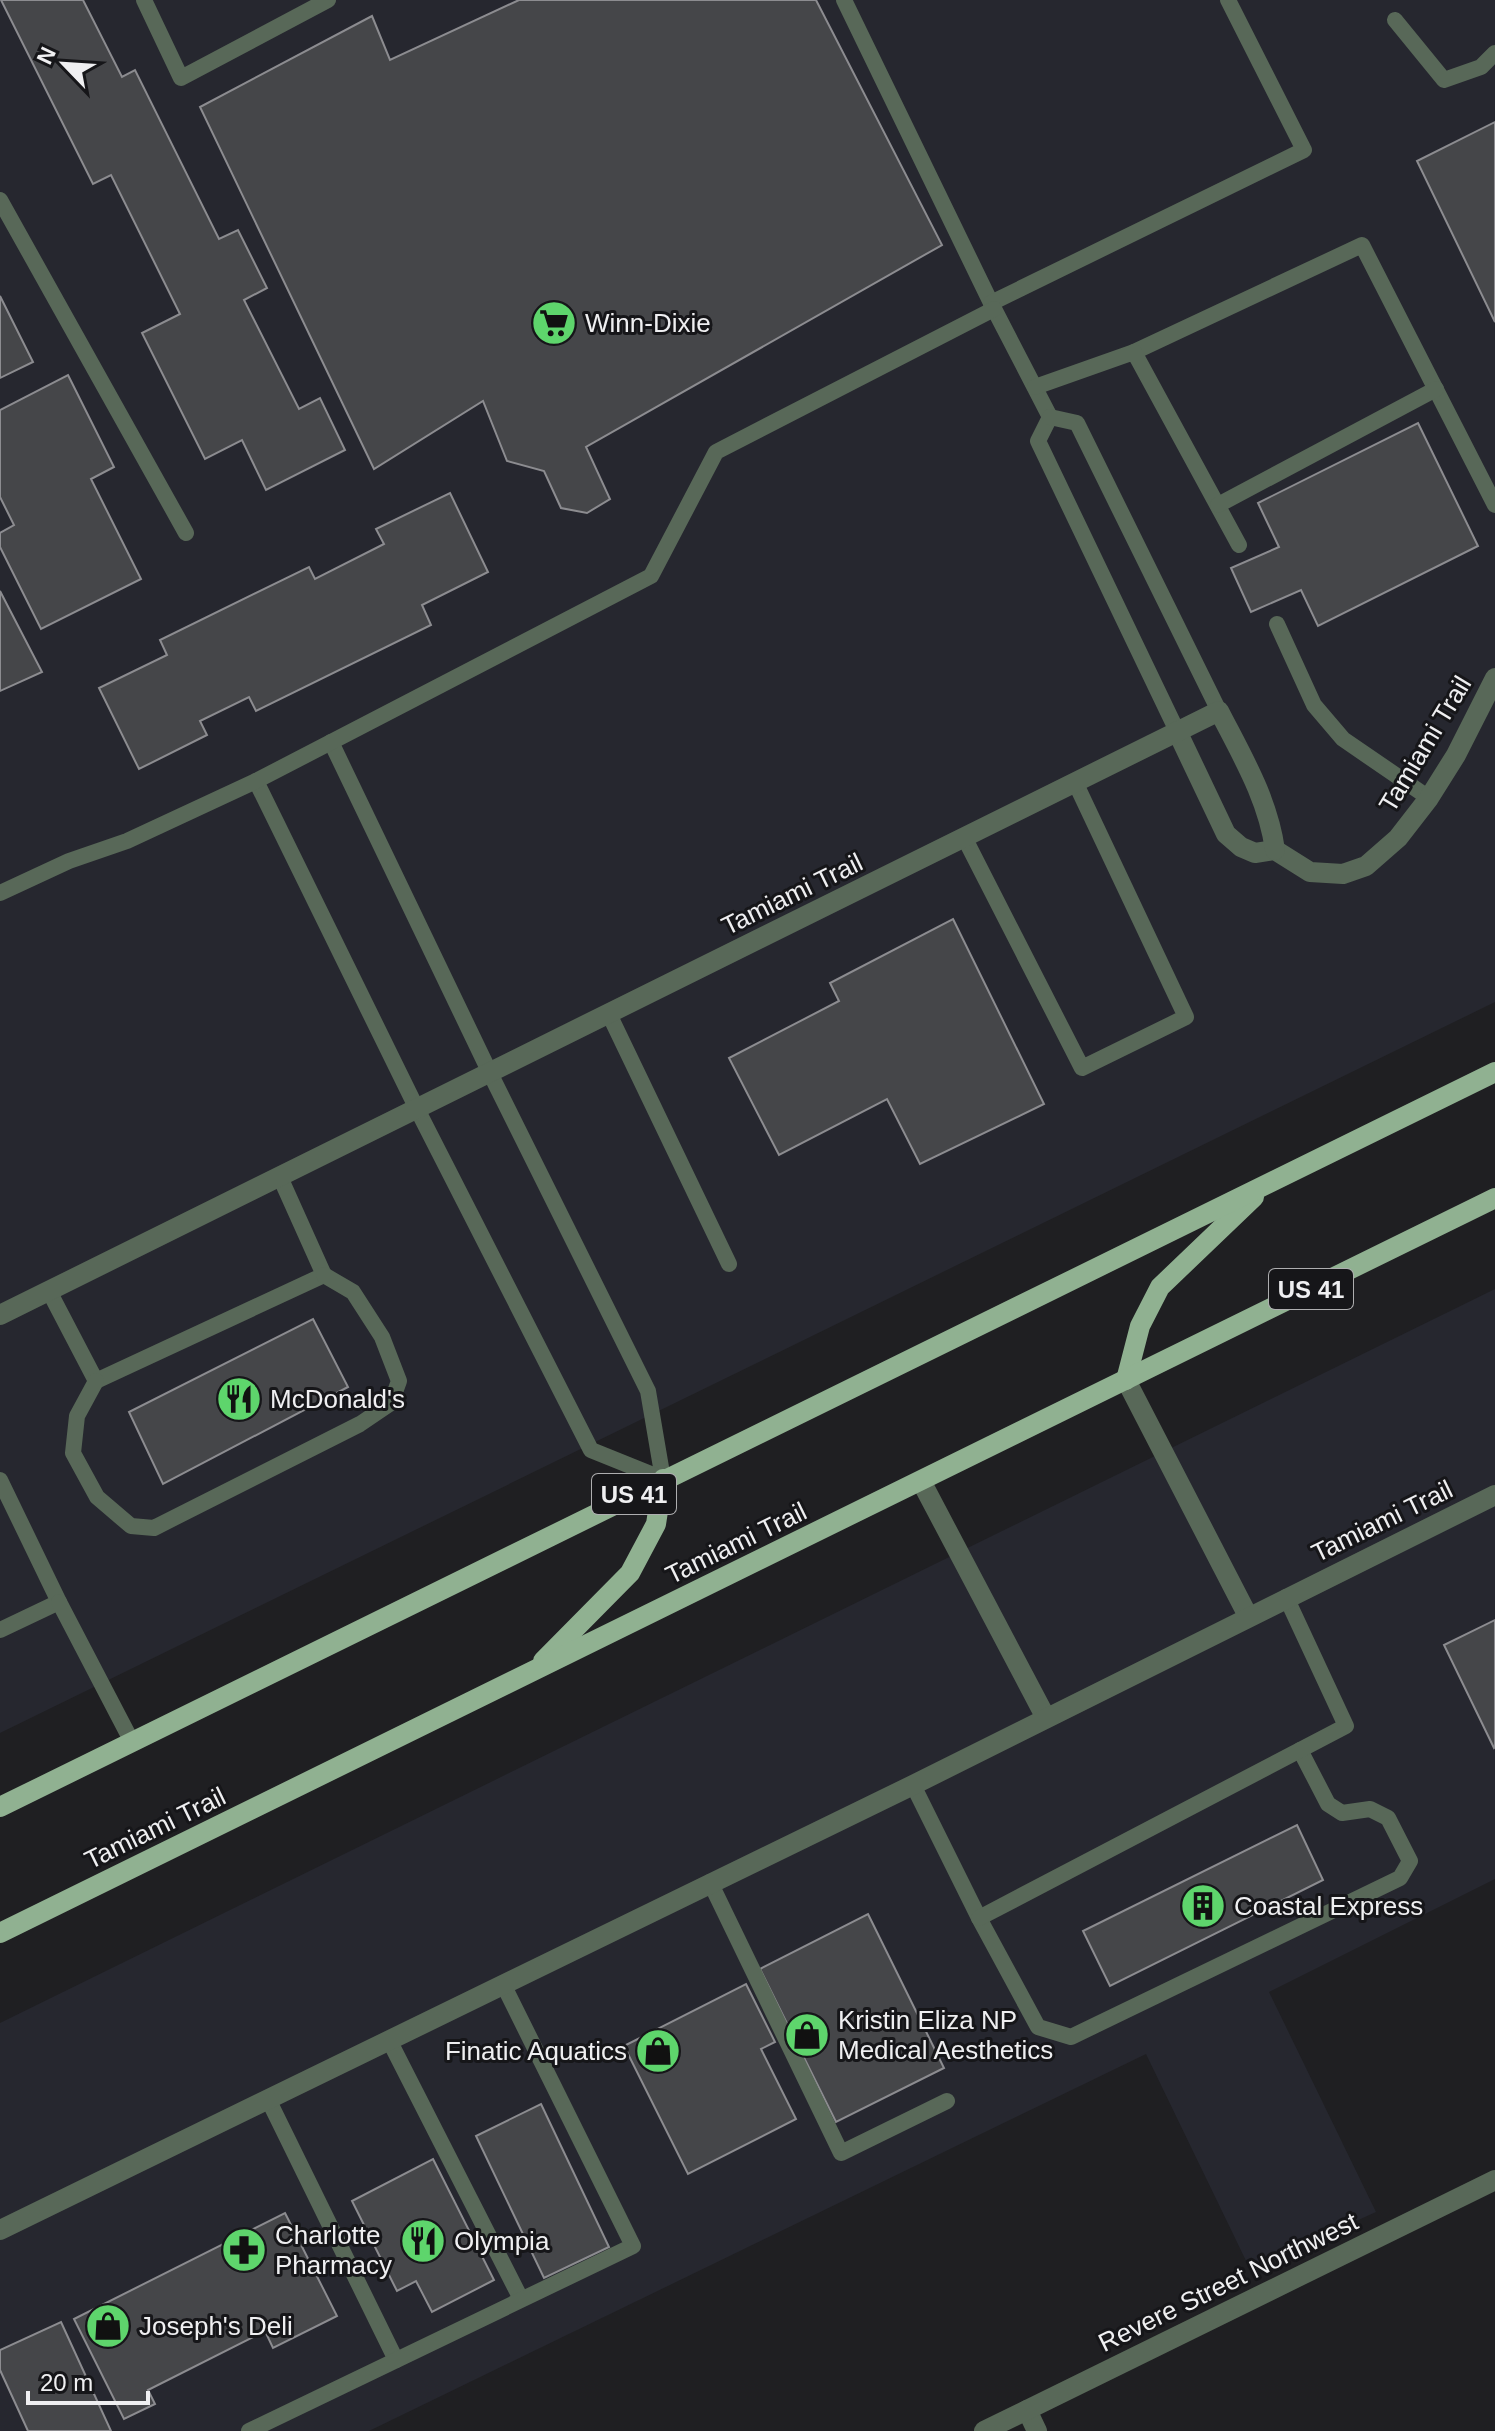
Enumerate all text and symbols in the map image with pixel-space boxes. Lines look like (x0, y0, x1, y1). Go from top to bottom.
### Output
north arrow (24, 24, 104, 104)
text: N (32, 43, 61, 68)
supermarket icon: Winn-Dixie (530, 299, 578, 347)
place label: Winn-Dixie (585, 308, 711, 338)
street label: Tamiami Trail (1373, 671, 1477, 817)
street label: Tamiami Trail (717, 847, 867, 941)
road number: US 41 (1269, 1269, 1353, 1309)
restaurant icon: McDonald's (215, 1375, 263, 1423)
place label: McDonald's (270, 1384, 405, 1414)
road number: US 41 (592, 1474, 676, 1514)
street label: Tamiami Trail (1307, 1474, 1457, 1568)
street label: Tamiami Trail (661, 1496, 811, 1590)
street label: Tamiami Trail (80, 1781, 230, 1875)
building icon: Coastal Express (1179, 1882, 1227, 1930)
place label: Coastal Express (1234, 1891, 1423, 1921)
place label: Kristin Eliza NP Medical Aesthetics (838, 2005, 1053, 2065)
shop icon: Kristin Eliza NP Medical Aesthetics (783, 2011, 831, 2059)
shop icon: Finatic Aquatics (634, 2027, 682, 2075)
place label: Finatic Aquatics (445, 2036, 627, 2066)
street label: Revere Street Northwest (1093, 2206, 1363, 2358)
restaurant icon: Olympia (399, 2217, 447, 2265)
place label: Charlotte Pharmacy (275, 2220, 392, 2280)
pharmacy icon: Charlotte Pharmacy (220, 2226, 268, 2274)
place label: Olympia (454, 2226, 550, 2256)
shop icon: Joseph's Deli (84, 2302, 132, 2350)
place label: Joseph's Deli (139, 2311, 293, 2341)
scale bar (28, 2355, 148, 2405)
text: 20 m (40, 2369, 93, 2396)

